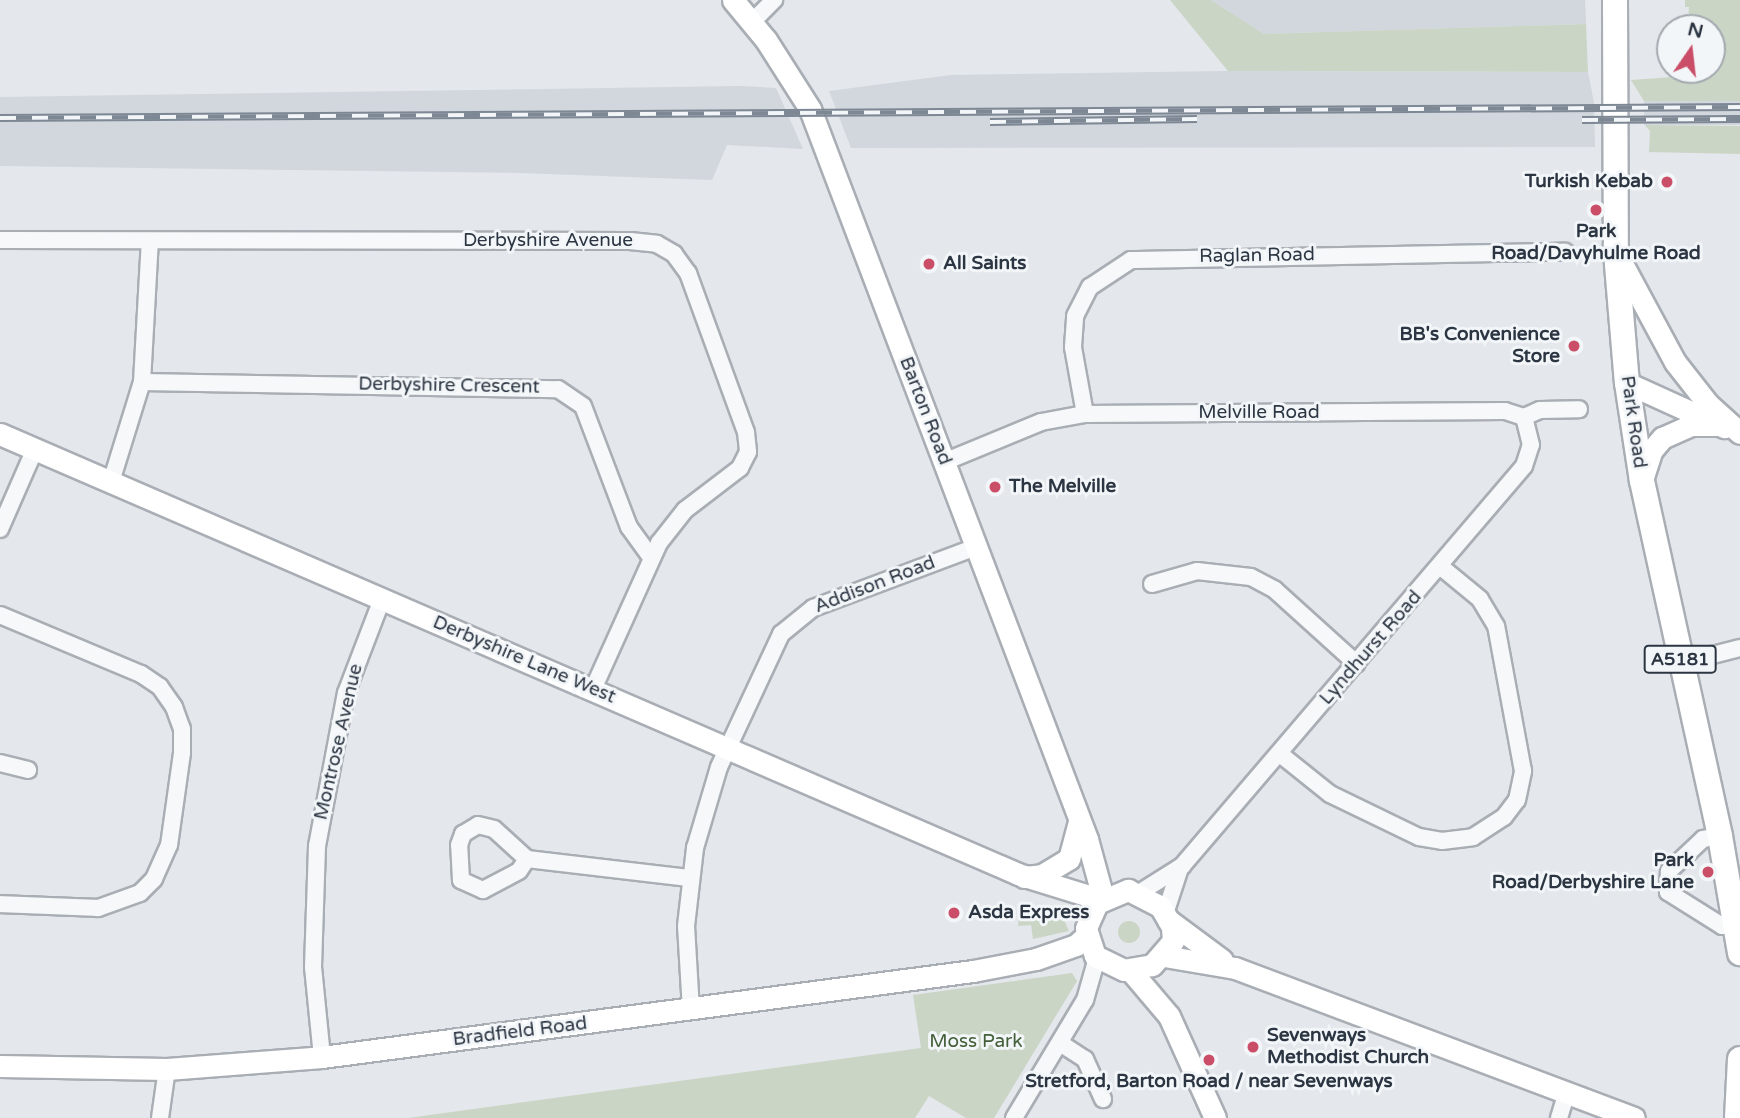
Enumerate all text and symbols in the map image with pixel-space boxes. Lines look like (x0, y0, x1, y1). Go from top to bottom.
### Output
north arrow (1656, 14, 1726, 84)
text: N (1686, 18, 1706, 43)
place label: Turkish Kebab (1525, 171, 1653, 193)
marker: Turkish Kebab (1659, 174, 1675, 190)
marker: Park Road/Davyhulme Road (1588, 202, 1604, 218)
place label: Park Road/Davyhulme Road (1491, 221, 1701, 265)
street label: Derbyshire Avenue (463, 230, 633, 252)
street label: Raglan Road (1199, 244, 1315, 268)
place label: All Saints (943, 253, 1026, 275)
marker: All Saints (921, 256, 937, 272)
place label: BB's Convenience Store (1399, 324, 1560, 368)
marker: BB's Convenience Store (1566, 338, 1582, 354)
street label: Barton Road (894, 354, 956, 468)
street label: Derbyshire Crescent (358, 373, 540, 399)
street label: Park Road (1615, 374, 1651, 470)
street label: Melville Road (1198, 402, 1320, 424)
place label: The Melville (1009, 476, 1116, 498)
marker: The Melville (987, 479, 1003, 495)
street label: Addison Road (811, 551, 939, 619)
street label: Lyndhurst Road (1315, 586, 1427, 710)
street label: Derbyshire Lane West (429, 611, 619, 709)
road number: A5181 (1643, 644, 1717, 674)
street label: Montrose Avenue (310, 662, 368, 822)
place label: Park Road/Derbyshire Lane (1492, 850, 1694, 894)
marker: Park Road/Derbyshire Lane (1700, 864, 1716, 880)
place label: Asda Express (968, 902, 1089, 924)
marker: Asda Express (946, 905, 962, 921)
street label: Bradfield Road (451, 1012, 589, 1052)
place label: Sevenways Methodist Church (1267, 1025, 1429, 1069)
park label: Moss Park (929, 1031, 1023, 1053)
marker: Sevenways Methodist Church (1245, 1039, 1261, 1055)
marker: Stretford, Barton Road / near Sevenways (1201, 1052, 1217, 1068)
place label: Stretford, Barton Road / near Sevenways (1025, 1071, 1393, 1093)

